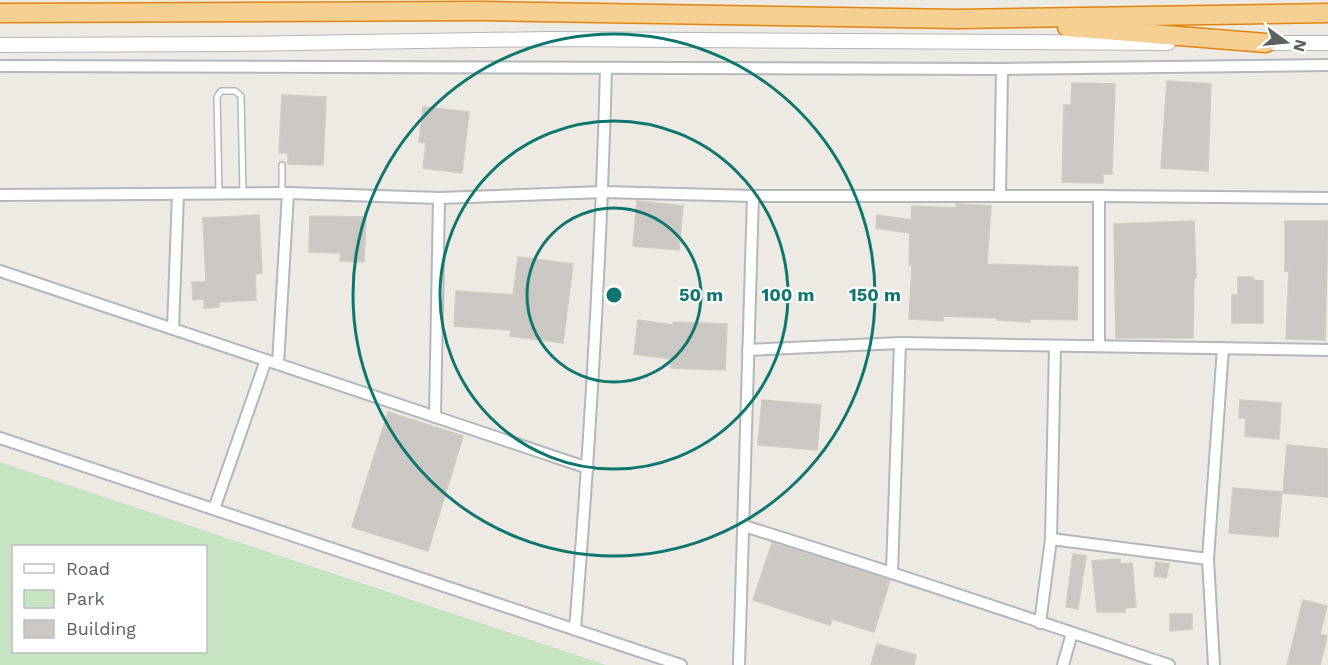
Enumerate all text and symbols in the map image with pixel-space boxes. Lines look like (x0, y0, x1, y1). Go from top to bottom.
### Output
north arrow (1256, 12, 1316, 72)
text: N (1289, 38, 1311, 54)
text: 50 m (679, 284, 723, 305)
text: 100 m (761, 284, 815, 305)
text: 150 m (849, 284, 901, 305)
centre of rings (604, 285, 624, 305)
legend (12, 545, 207, 653)
text: Road (66, 558, 110, 579)
text: Park (66, 588, 105, 609)
text: Building (66, 618, 136, 639)

